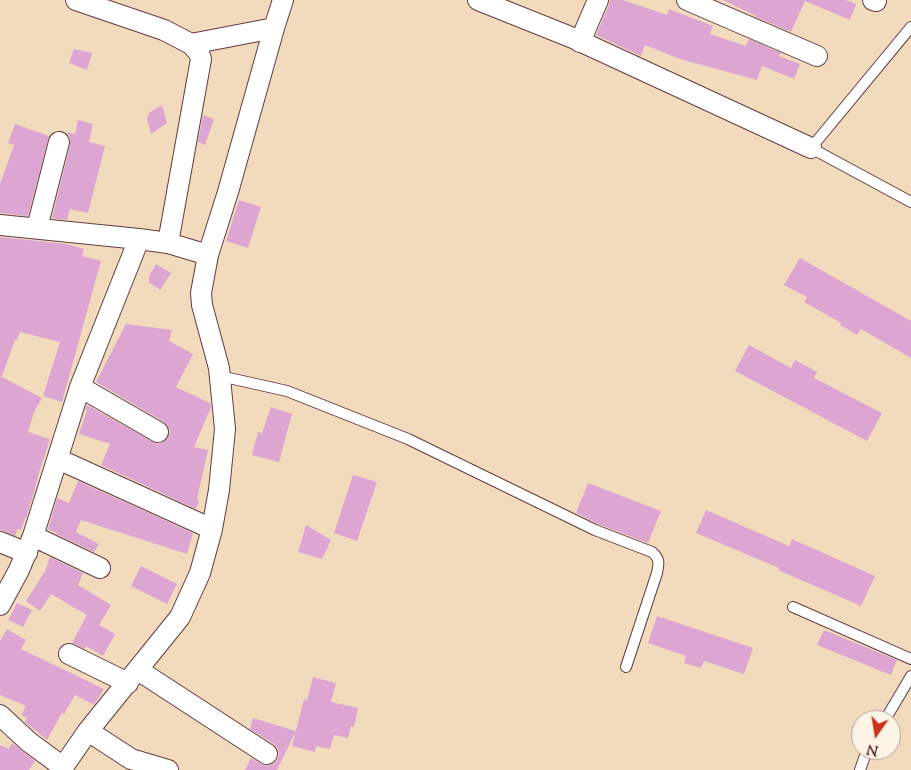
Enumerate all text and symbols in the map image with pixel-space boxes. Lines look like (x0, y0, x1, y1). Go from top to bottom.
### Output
north arrow (851, 710, 901, 760)
text: N (865, 738, 881, 760)

